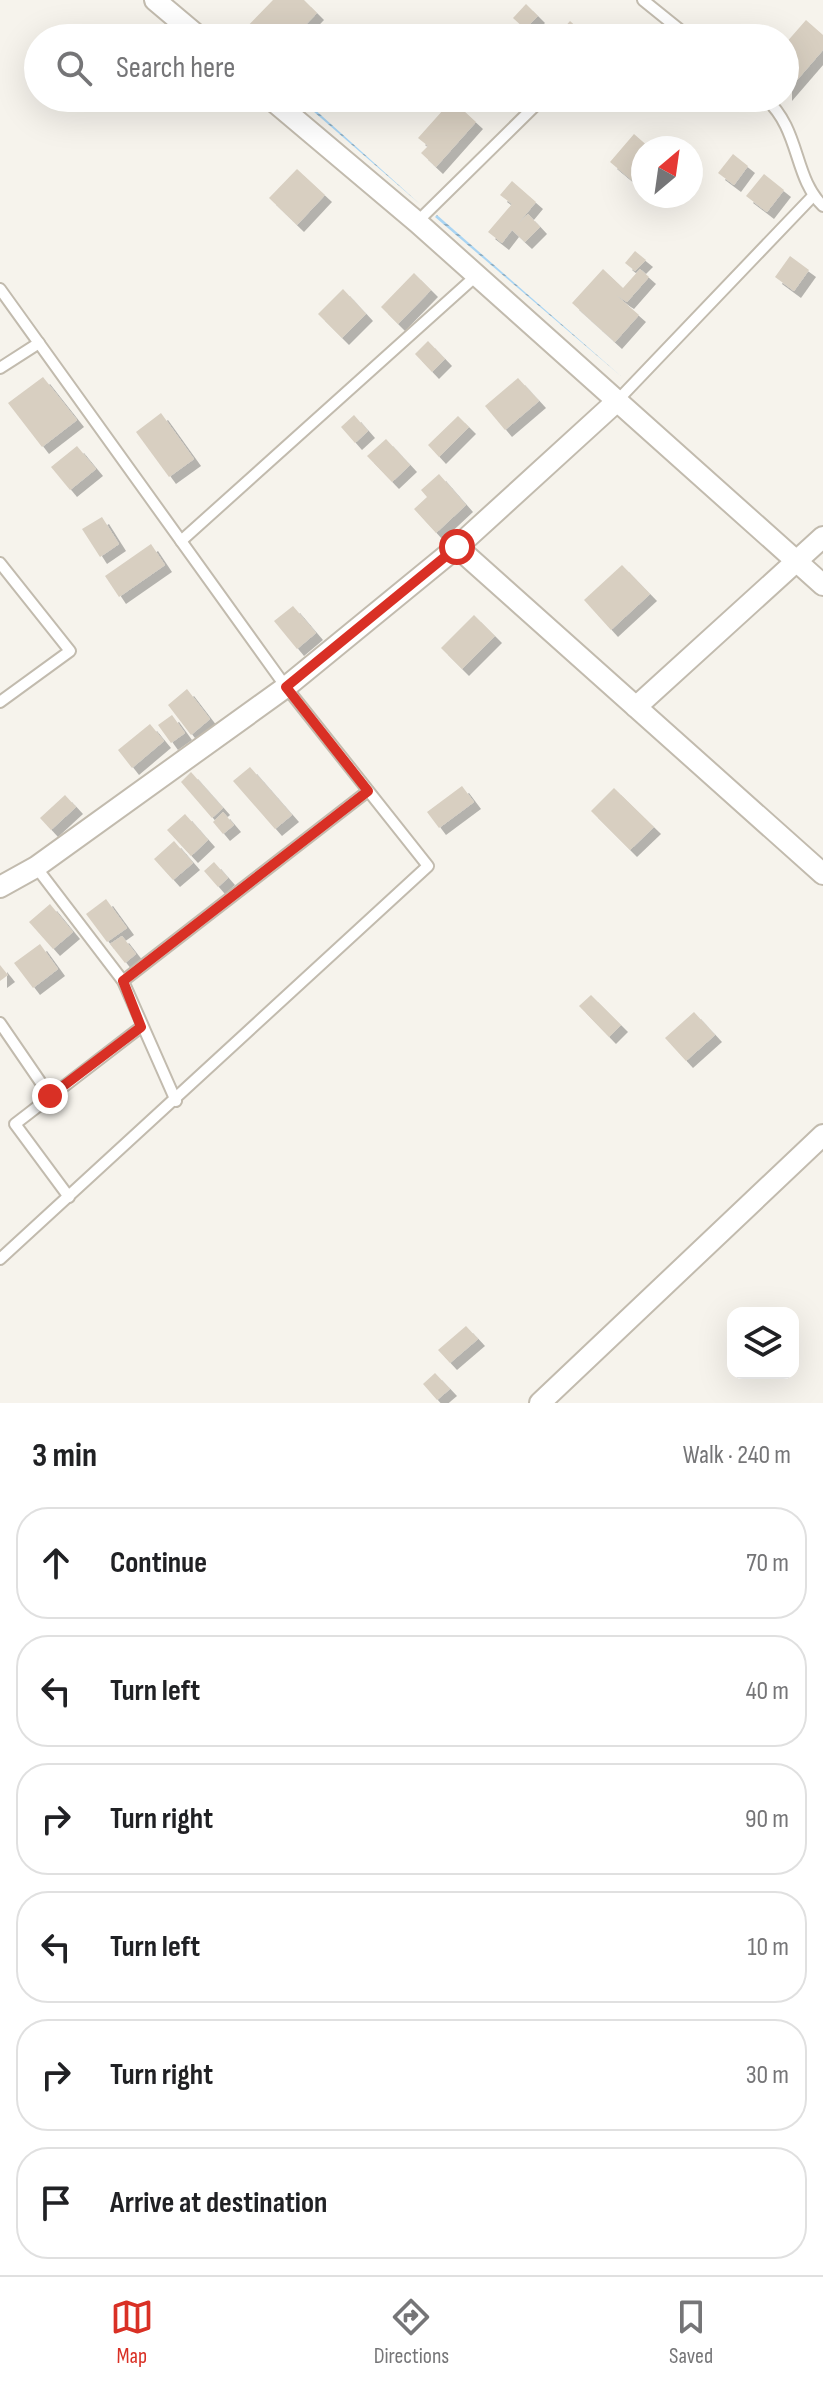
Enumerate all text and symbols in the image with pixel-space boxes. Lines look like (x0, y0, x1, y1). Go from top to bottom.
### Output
search box (24, 24, 799, 112)
icon: search (52, 46, 96, 90)
text: Search here (116, 50, 235, 86)
north arrow (631, 136, 703, 208)
route start (439, 529, 475, 565)
route end (32, 1078, 68, 1114)
map controls (727, 1307, 799, 1379)
button: layers (727, 1307, 799, 1379)
text: 3 min (32, 1435, 97, 1476)
text: Walk · 240 m (683, 1440, 791, 1471)
icon: ahead (34, 1541, 78, 1585)
text: Continue (110, 1545, 207, 1581)
text: 70 m (746, 1548, 789, 1579)
icon: left (34, 1669, 78, 1713)
text: Turn left (110, 1673, 200, 1709)
text: 40 m (746, 1676, 789, 1707)
icon: right (34, 1797, 78, 1841)
text: Turn right (110, 1801, 213, 1837)
text: 90 m (745, 1804, 789, 1835)
icon: left (34, 1925, 78, 1969)
text: Turn left (110, 1929, 200, 1965)
text: 10 m (747, 1932, 789, 1963)
icon: right (34, 2053, 78, 2097)
text: Turn right (110, 2057, 213, 2093)
text: 30 m (746, 2060, 789, 2091)
icon: arrive (34, 2181, 78, 2225)
text: Arrive at destination (110, 2185, 327, 2221)
tab: Map (110, 2295, 154, 2370)
tab: Directions (374, 2295, 449, 2370)
tab: Saved (669, 2295, 713, 2370)

